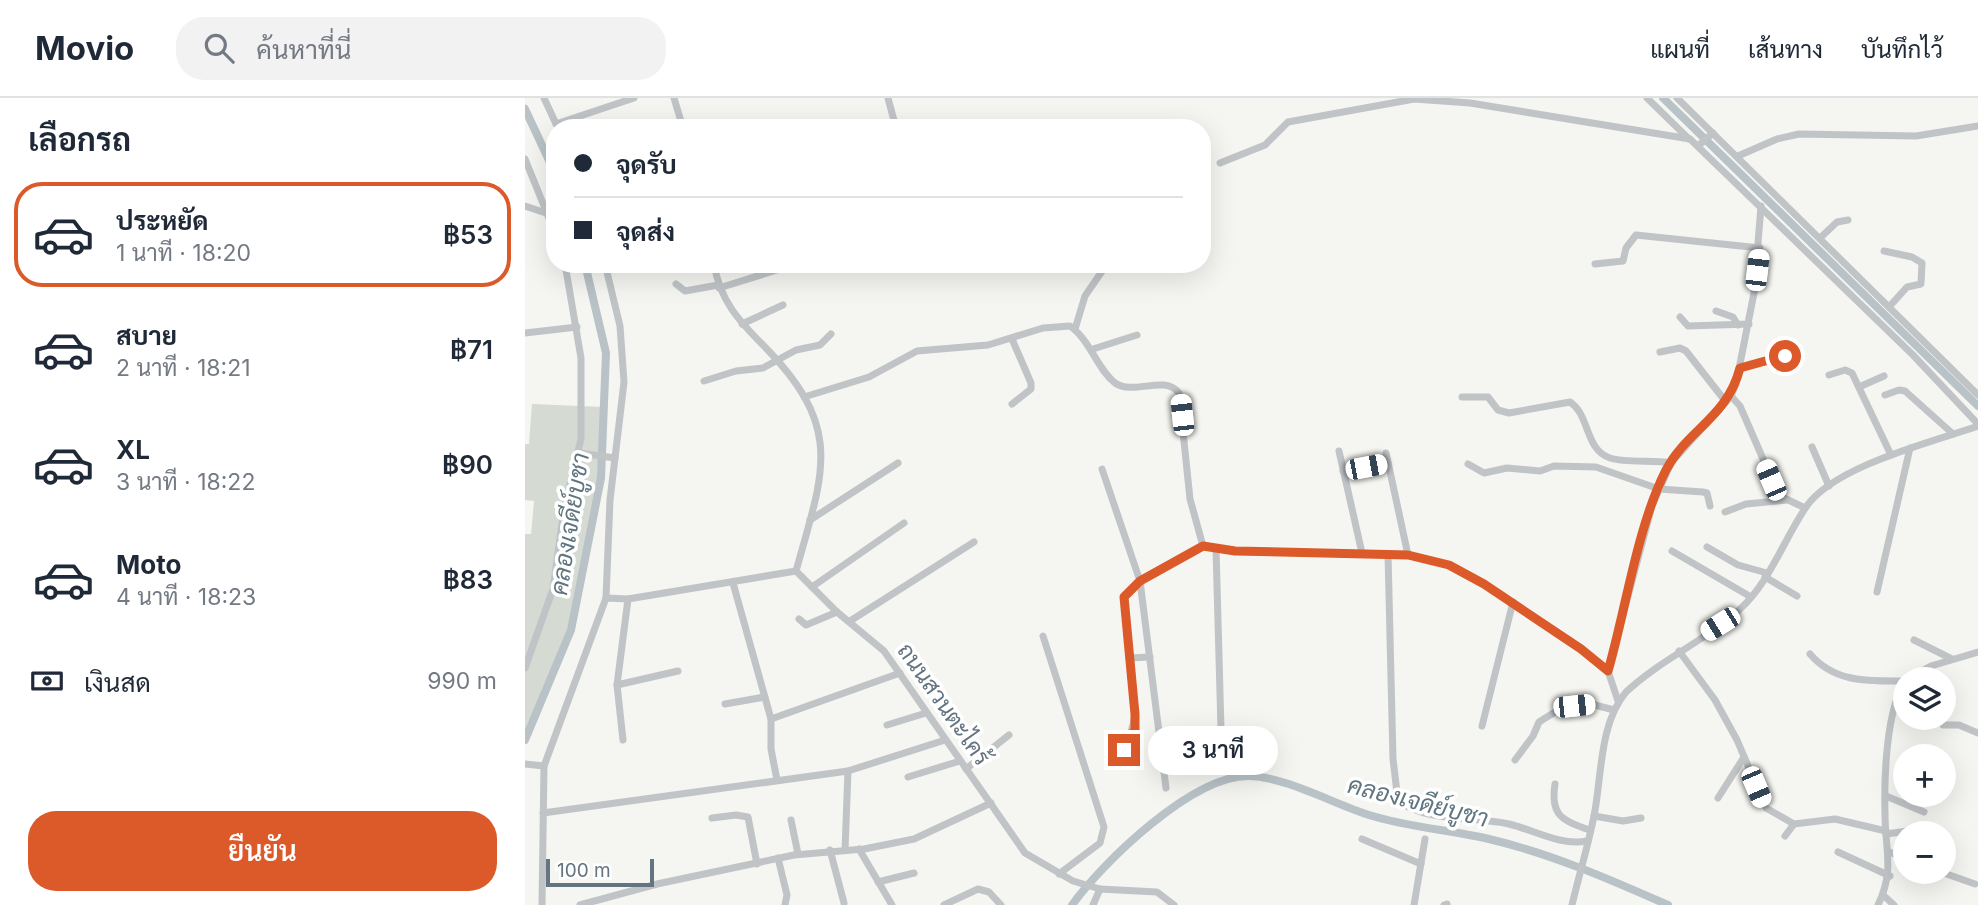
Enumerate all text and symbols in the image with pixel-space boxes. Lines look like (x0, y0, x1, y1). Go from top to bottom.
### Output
search box (176, 17, 666, 80)
text: Movio (35, 28, 134, 68)
icon: search (200, 29, 238, 67)
text: ค้นหาที่นี่ (256, 34, 351, 65)
text: แผนที่ (1650, 35, 1710, 64)
text: เส้นทาง (1748, 35, 1823, 64)
text: บันทึกไว้ (1861, 35, 1943, 64)
text: เลือกรถ (28, 120, 131, 159)
text: จุดรับ (616, 149, 677, 180)
icon: car (32, 203, 95, 266)
text: ประหยัด (116, 205, 209, 236)
text: จุดส่ง (616, 216, 675, 247)
text: ฿53 (443, 219, 493, 250)
text: 1 นาที · 18:20 (116, 239, 251, 267)
car (1745, 248, 1770, 292)
icon: car (32, 318, 95, 381)
text: สบาย (116, 320, 177, 351)
text: ฿71 (450, 334, 493, 365)
route start (1769, 340, 1801, 372)
text: 2 นาที · 18:21 (116, 354, 251, 382)
car (1170, 393, 1195, 437)
icon: car (32, 433, 95, 496)
text: XL (116, 434, 150, 465)
text: ฿90 (442, 449, 493, 480)
water label: คลองเจดีย์บูชา (543, 450, 598, 598)
car (1344, 453, 1389, 481)
car (1754, 457, 1789, 503)
text: 3 นาที · 18:22 (116, 468, 255, 496)
icon: car (32, 548, 95, 611)
text: Moto (116, 549, 181, 580)
text: ฿83 (443, 564, 493, 595)
text: 4 นาที · 18:23 (116, 583, 256, 611)
car (1697, 604, 1744, 644)
street label: ถนนสวนตะไคร้ (892, 636, 999, 771)
icon: cash (28, 662, 66, 700)
text: เงินสด (84, 667, 151, 698)
text: 990 m (427, 667, 497, 695)
map controls (1893, 667, 1956, 884)
button: layers (1893, 667, 1956, 730)
car (1553, 693, 1596, 719)
callout: 3 นาที (1149, 726, 1278, 774)
route end (1108, 734, 1140, 766)
text: 3 นาที (1182, 736, 1244, 764)
button: + (1893, 744, 1956, 807)
car (1739, 764, 1774, 810)
water label: คลองเจดีย์บูชา (1344, 769, 1492, 836)
button: ยืนยัน (28, 811, 497, 891)
button: − (1893, 821, 1956, 884)
scale bar (546, 856, 655, 888)
text: 100 m (557, 859, 611, 882)

